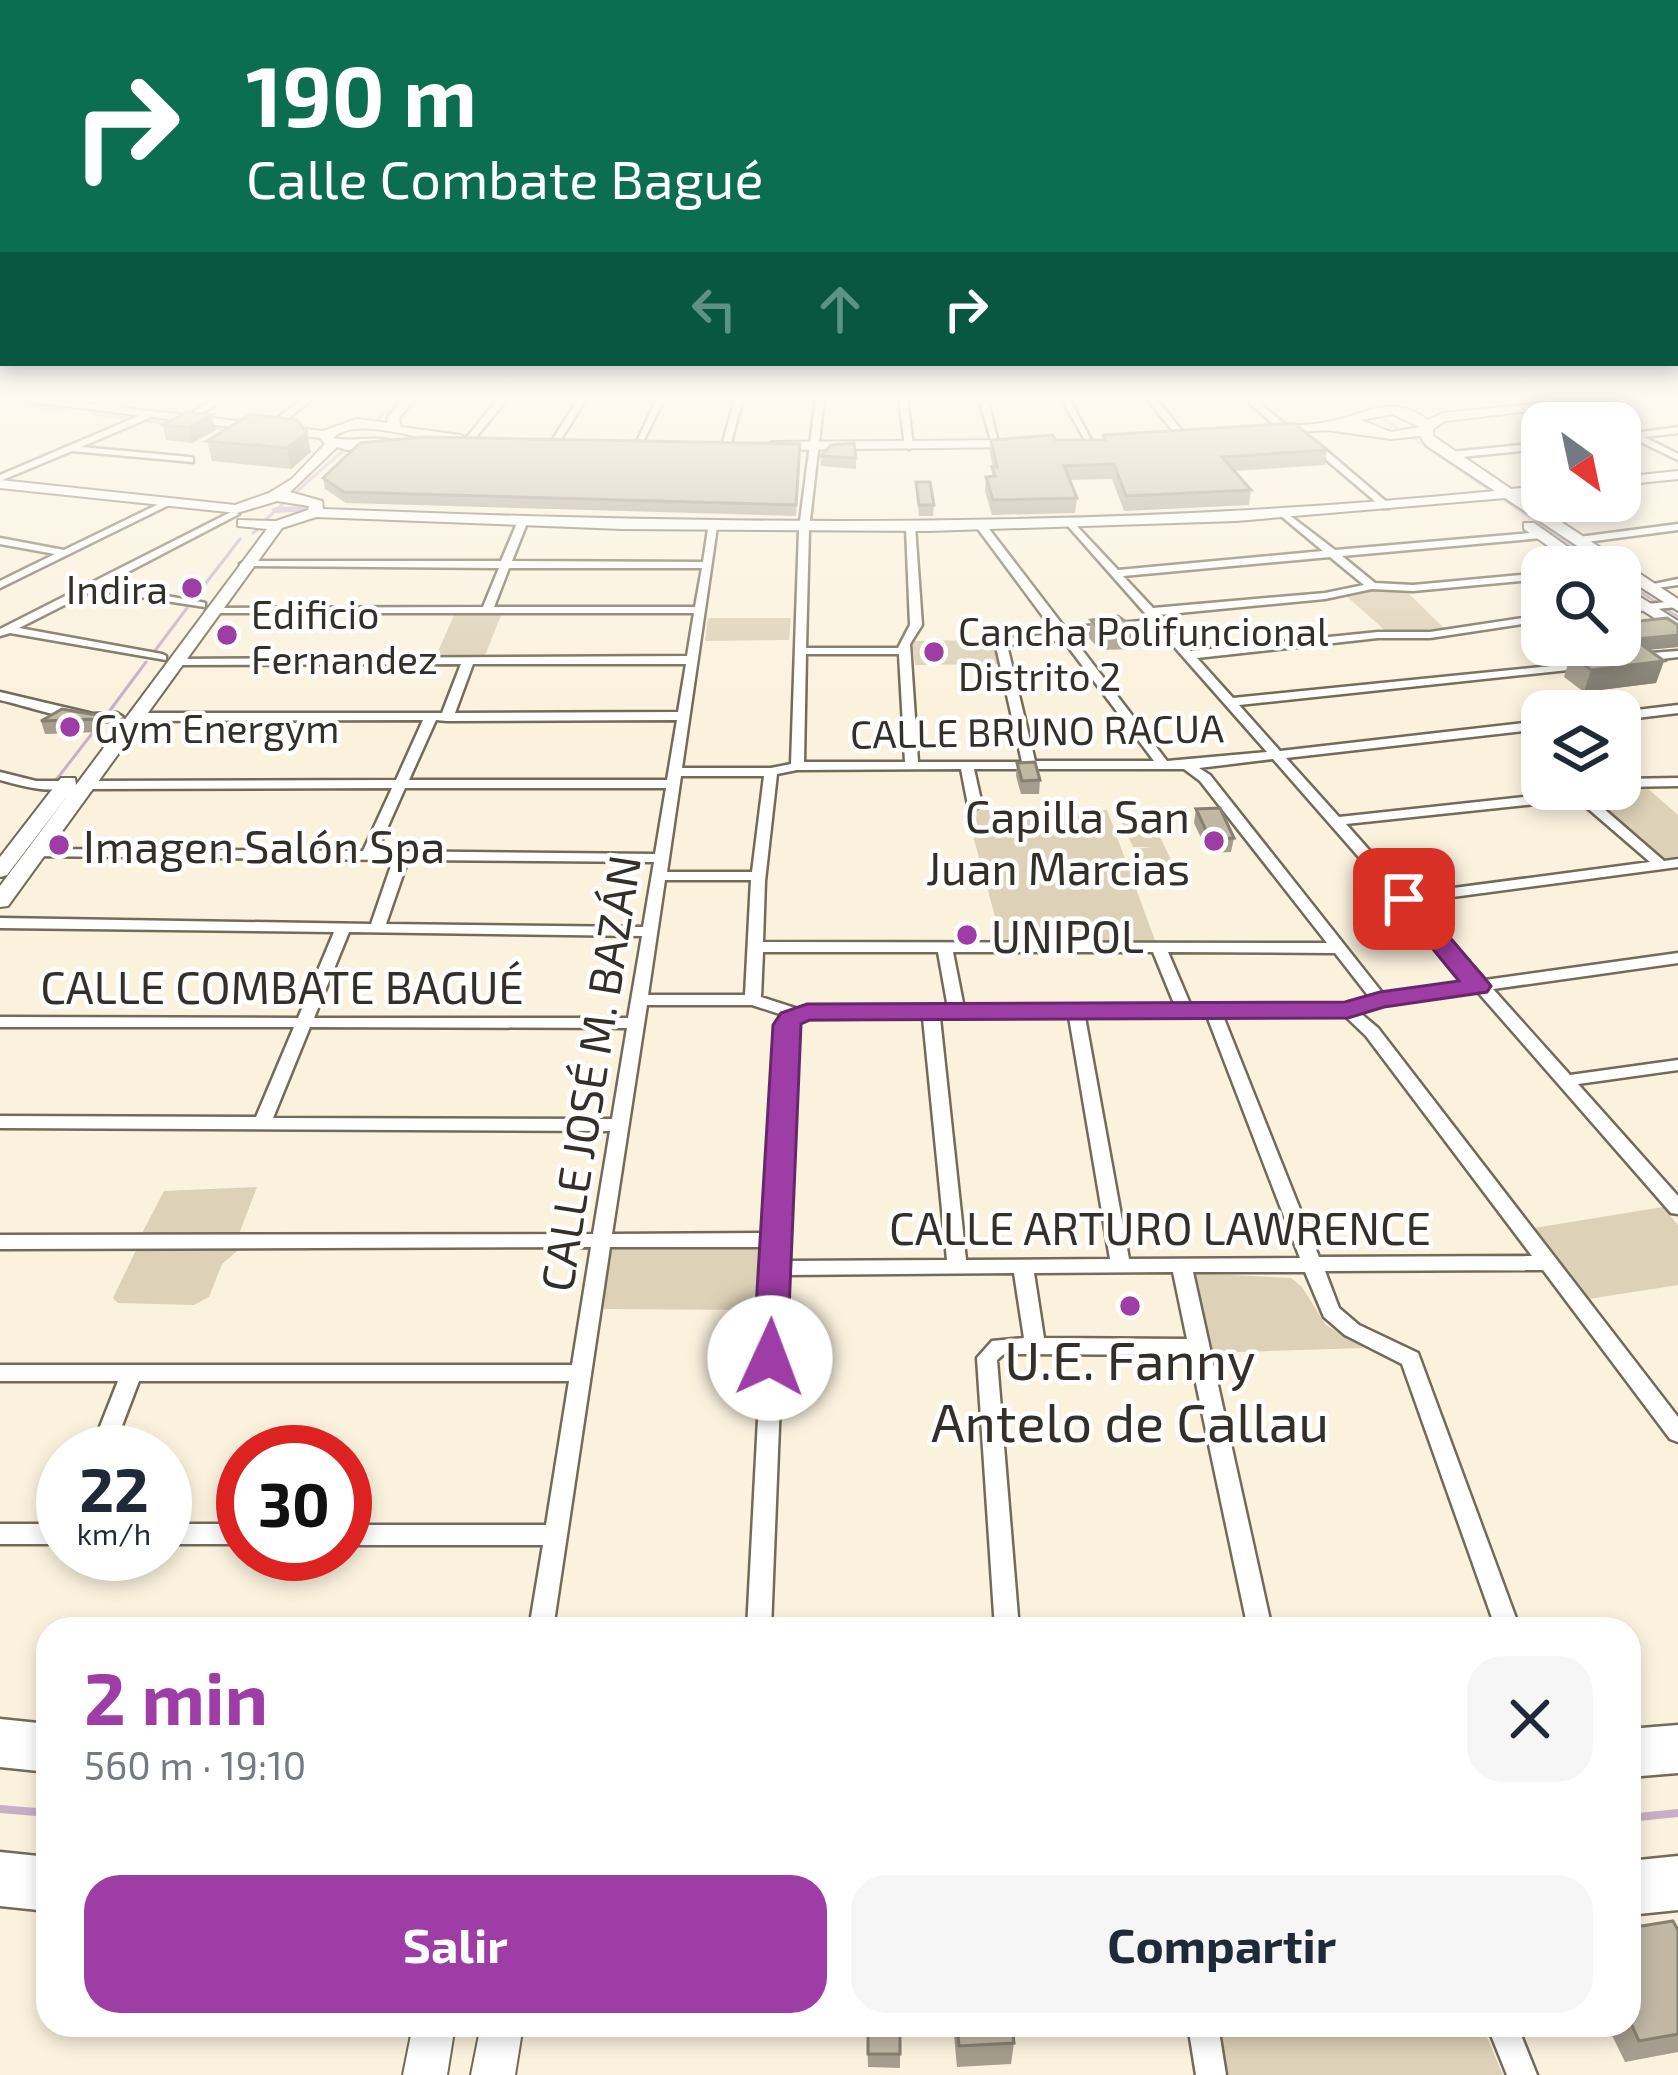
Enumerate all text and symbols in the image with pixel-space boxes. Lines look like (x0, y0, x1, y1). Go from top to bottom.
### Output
text: 190 m (246, 43, 477, 144)
icon: right (48, 48, 204, 204)
text: Calle Combate Bagué (246, 145, 763, 210)
icon: left (681, 276, 747, 342)
icon: ahead (807, 276, 873, 342)
icon: right (933, 276, 999, 342)
north arrow (1521, 402, 1641, 522)
map controls (1521, 402, 1641, 810)
button: search (1521, 546, 1641, 666)
place label: Indira (66, 565, 168, 612)
marker: Indira (179, 575, 205, 601)
place label: Edificio Fernandez (251, 590, 438, 682)
place label: Cancha Polifuncional Distrito 2 (958, 607, 1329, 699)
marker: Edificio Fernandez (214, 622, 240, 648)
marker: Cancha Polifuncional Distrito 2 (921, 639, 947, 665)
button: layers (1521, 690, 1641, 810)
street label: CALLE BRUNO RACUA (850, 703, 1224, 757)
place label: Gym Energym (94, 704, 339, 751)
marker: Gym Energym (57, 714, 83, 740)
place label: Capilla San Juan Marcias (926, 788, 1190, 894)
place label: Imagen Salón Spa (83, 818, 445, 872)
marker: Capilla San Juan Marcias (1201, 828, 1227, 854)
marker: Imagen Salón Spa (46, 832, 72, 858)
pin (1353, 848, 1455, 950)
street label: CALLE JOSÉ M. BAZÁN (528, 851, 650, 1295)
icon: arrive (1371, 866, 1437, 932)
place label: UNIPOL (991, 908, 1144, 962)
marker: UNIPOL (954, 922, 980, 948)
street label: CALLE COMBATE BAGUÉ (40, 959, 524, 1013)
street label: CALLE ARTURO LAWRENCE (889, 1200, 1431, 1254)
marker: U.E. Fanny Antelo de Callau (1117, 1293, 1143, 1319)
position arrow (707, 1295, 833, 1421)
place label: U.E. Fanny Antelo de Callau (931, 1326, 1329, 1453)
speed limit sign: 30 (216, 1425, 372, 1581)
text: 22 (79, 1452, 149, 1524)
text: km/h (77, 1515, 151, 1551)
text: 2 min (84, 1653, 268, 1739)
button: close (1467, 1656, 1593, 1782)
text: 560 m · 19:10 (84, 1741, 306, 1788)
button: Salir (84, 1875, 827, 2013)
button: Compartir (851, 1875, 1593, 2013)

